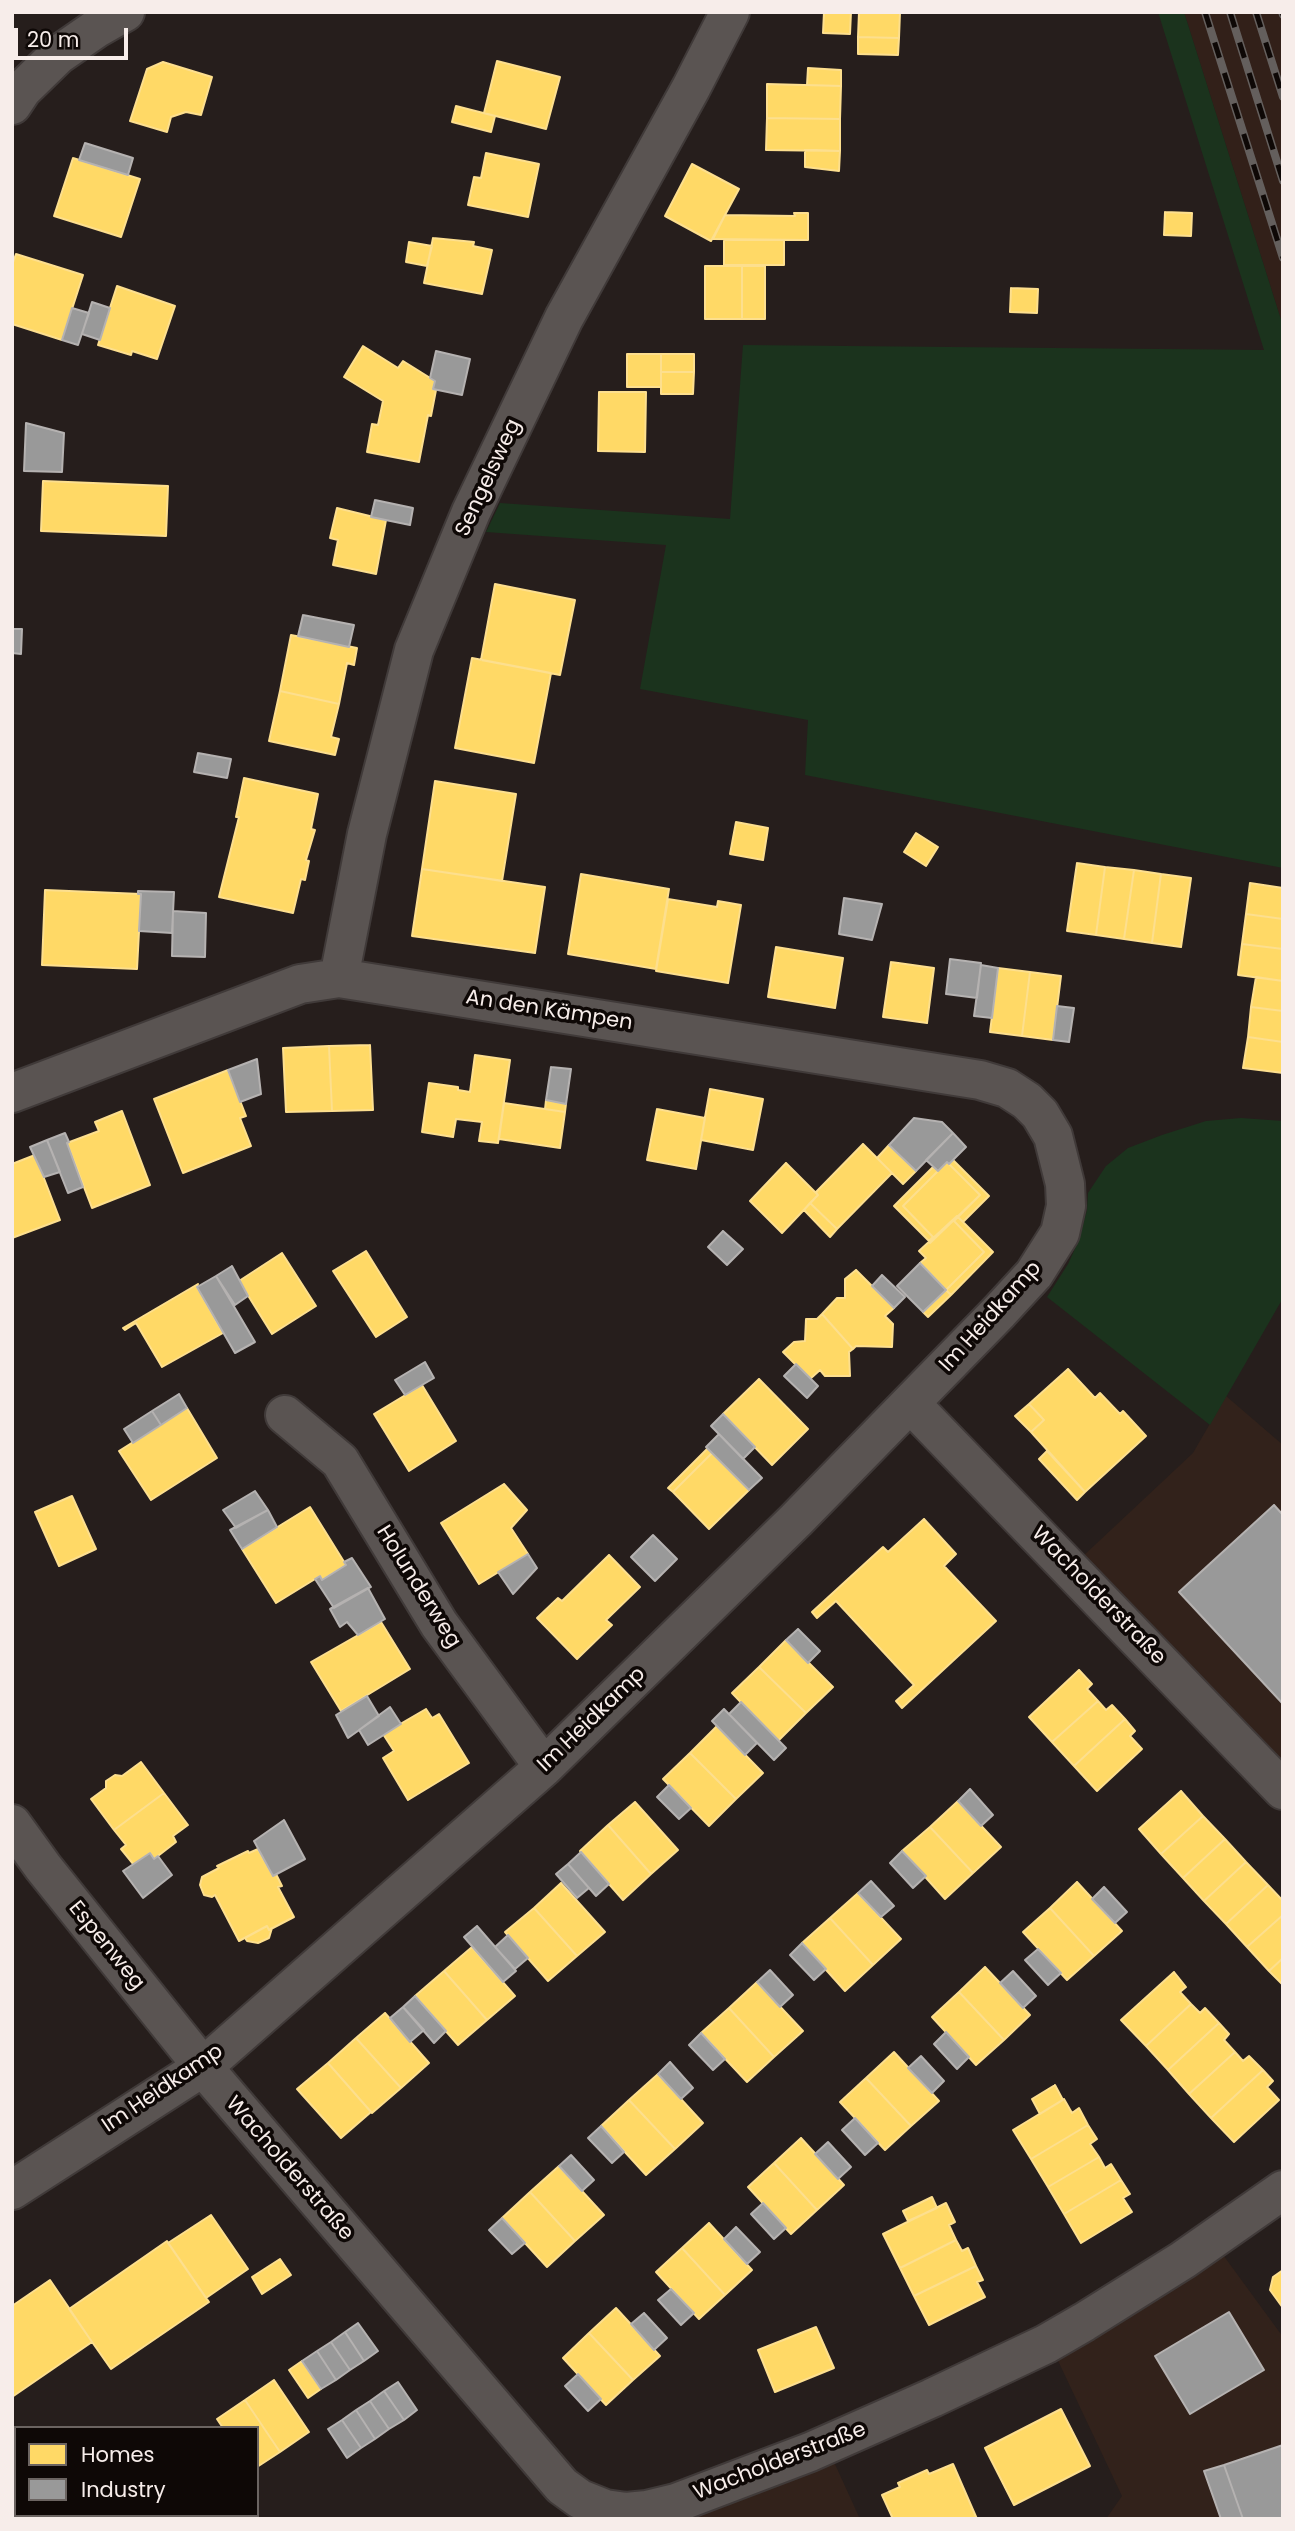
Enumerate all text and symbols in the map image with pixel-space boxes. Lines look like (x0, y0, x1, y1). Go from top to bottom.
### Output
scale bar (18, 14, 131, 58)
text: 20 m (27, 25, 80, 54)
street label: Sengelsweg (451, 415, 527, 541)
street label: An den Kämpen (464, 985, 634, 1037)
street label: Im Heidkamp (935, 1256, 1047, 1378)
street label: Holunderweg (370, 1521, 466, 1653)
street label: Wacholderstraße (1026, 1522, 1170, 1670)
street label: Im Heidkamp (533, 1662, 651, 1778)
street label: Espenweg (63, 1897, 149, 1995)
street label: Im Heidkamp (98, 2039, 228, 2139)
street label: Wacholderstraße (220, 2092, 358, 2246)
street label: Wacholderstraße (690, 2418, 870, 2506)
legend (14, 2426, 259, 2517)
text: Homes (81, 2440, 155, 2469)
text: Industry (81, 2475, 166, 2504)

